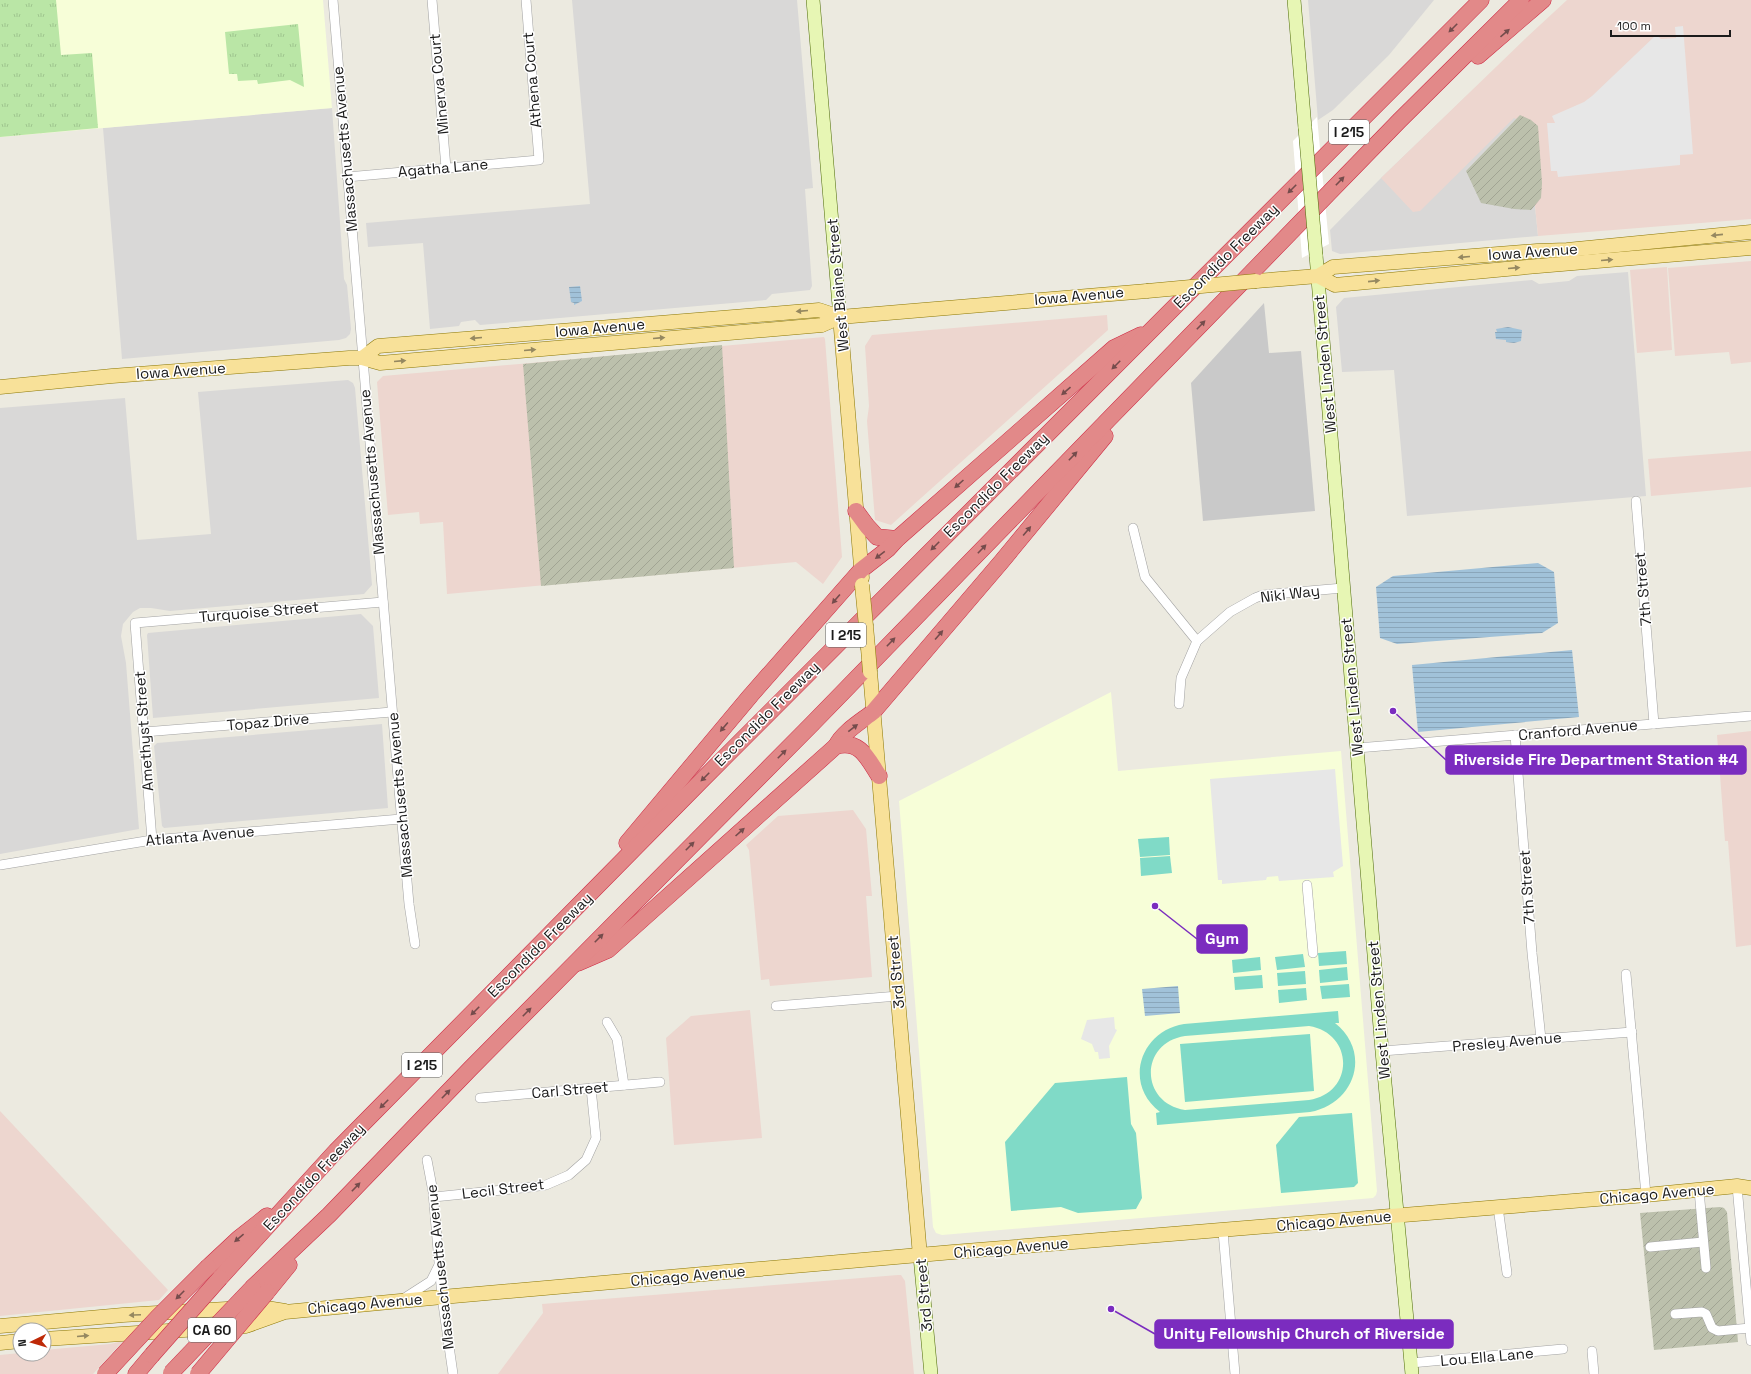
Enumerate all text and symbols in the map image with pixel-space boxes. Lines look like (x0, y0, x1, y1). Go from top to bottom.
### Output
scale bar (1611, 12, 1730, 38)
text: 100 m (1617, 18, 1651, 34)
one-way arrow (1448, 23, 1458, 33)
one-way arrow (1500, 29, 1509, 38)
street label: Athena Court (518, 31, 545, 129)
street label: Minerva Court (425, 33, 452, 135)
street label: Massachusetts Avenue (328, 65, 361, 233)
road number: I 215 (1329, 120, 1369, 144)
street label: Agatha Lane (397, 154, 489, 181)
one-way arrow (1335, 176, 1345, 186)
one-way arrow (1287, 184, 1297, 194)
street label: Escondido Freeway (1169, 199, 1282, 312)
street label: West Blaine Street (822, 217, 853, 353)
one-way arrow (1711, 232, 1723, 238)
street label: Iowa Avenue (1487, 239, 1579, 264)
one-way arrow (1458, 253, 1470, 260)
one-way arrow (1601, 257, 1613, 264)
one-way arrow (1508, 265, 1520, 271)
one-way arrow (1368, 278, 1380, 285)
street label: Iowa Avenue (1033, 282, 1125, 309)
street label: West Linden Street (1309, 294, 1340, 434)
one-way arrow (796, 308, 808, 315)
street label: Iowa Avenue (554, 314, 646, 341)
one-way arrow (1196, 320, 1206, 330)
one-way arrow (470, 334, 482, 341)
one-way arrow (653, 335, 665, 342)
one-way arrow (524, 346, 536, 353)
street label: Iowa Avenue (135, 358, 227, 383)
one-way arrow (394, 358, 406, 365)
one-way arrow (1111, 361, 1121, 370)
one-way arrow (1060, 386, 1071, 395)
street label: Massachusetts Avenue (355, 388, 388, 556)
street label: Escondido Freeway (939, 428, 1052, 541)
one-way arrow (1068, 451, 1078, 461)
one-way arrow (954, 479, 963, 488)
one-way arrow (1022, 526, 1031, 537)
one-way arrow (930, 541, 940, 551)
one-way arrow (977, 544, 987, 554)
one-way arrow (875, 551, 886, 560)
street label: 7th Street (1630, 551, 1655, 627)
street label: Niki Way (1259, 580, 1321, 607)
one-way arrow (831, 594, 840, 604)
street label: Turquoise Street (198, 597, 320, 626)
street label: West Linden Street (1336, 617, 1367, 757)
road number: I 215 (826, 623, 866, 647)
one-way arrow (934, 629, 943, 640)
one-way arrow (886, 637, 896, 647)
street label: Escondido Freeway (710, 657, 823, 770)
street label: Amethyst Street (130, 670, 157, 792)
street label: Topaz Drive (226, 708, 310, 735)
street label: Massachusetts Avenue (383, 711, 416, 879)
street label: Cranford Avenue (1517, 715, 1639, 744)
one-way arrow (720, 722, 729, 733)
one-way arrow (848, 724, 859, 732)
callout: Riverside Fire Department Station #4 (1446, 746, 1746, 774)
one-way arrow (777, 749, 787, 759)
text: Riverside Fire Department Station #4 (1454, 749, 1738, 770)
one-way arrow (700, 772, 710, 782)
street label: Atlanta Avenue (145, 821, 255, 850)
one-way arrow (735, 827, 745, 836)
one-way arrow (685, 841, 695, 851)
street label: 7th Street (1514, 849, 1539, 925)
street label: Escondido Freeway (483, 888, 596, 1001)
callout: Gym (1197, 925, 1247, 953)
text: Gym (1205, 928, 1239, 949)
one-way arrow (594, 933, 604, 943)
street label: 3rd Street (883, 934, 908, 1010)
street label: West Linden Street (1363, 940, 1394, 1080)
one-way arrow (470, 1006, 480, 1016)
one-way arrow (522, 1007, 531, 1017)
street label: Presley Avenue (1452, 1027, 1562, 1056)
road number: I 215 (402, 1053, 442, 1077)
street label: Carl Street (531, 1077, 609, 1102)
one-way arrow (441, 1089, 451, 1099)
one-way arrow (379, 1099, 389, 1109)
street label: Escondido Freeway (259, 1119, 368, 1235)
street label: Lecil Street (461, 1174, 545, 1203)
street label: Chicago Avenue (1599, 1179, 1715, 1208)
one-way arrow (351, 1182, 360, 1192)
street label: Massachusetts Avenue (421, 1183, 458, 1351)
street label: Chicago Avenue (1276, 1206, 1392, 1235)
street label: Chicago Avenue (953, 1233, 1069, 1262)
one-way arrow (234, 1234, 245, 1243)
street label: 3rd Street (911, 1257, 936, 1333)
street label: Chicago Avenue (630, 1261, 746, 1290)
street label: Chicago Avenue (307, 1289, 423, 1318)
one-way arrow (176, 1290, 185, 1299)
one-way arrow (128, 1312, 141, 1318)
road number: CA 60 (188, 1318, 236, 1342)
callout: Unity Fellowship Church of Riverside (1155, 1320, 1453, 1348)
north arrow (12, 1322, 52, 1362)
text: Unity Fellowship Church of Riverside (1163, 1323, 1445, 1344)
one-way arrow (77, 1333, 89, 1340)
text: N (15, 1339, 29, 1347)
street label: Lou Ella Lane (1440, 1343, 1535, 1370)

